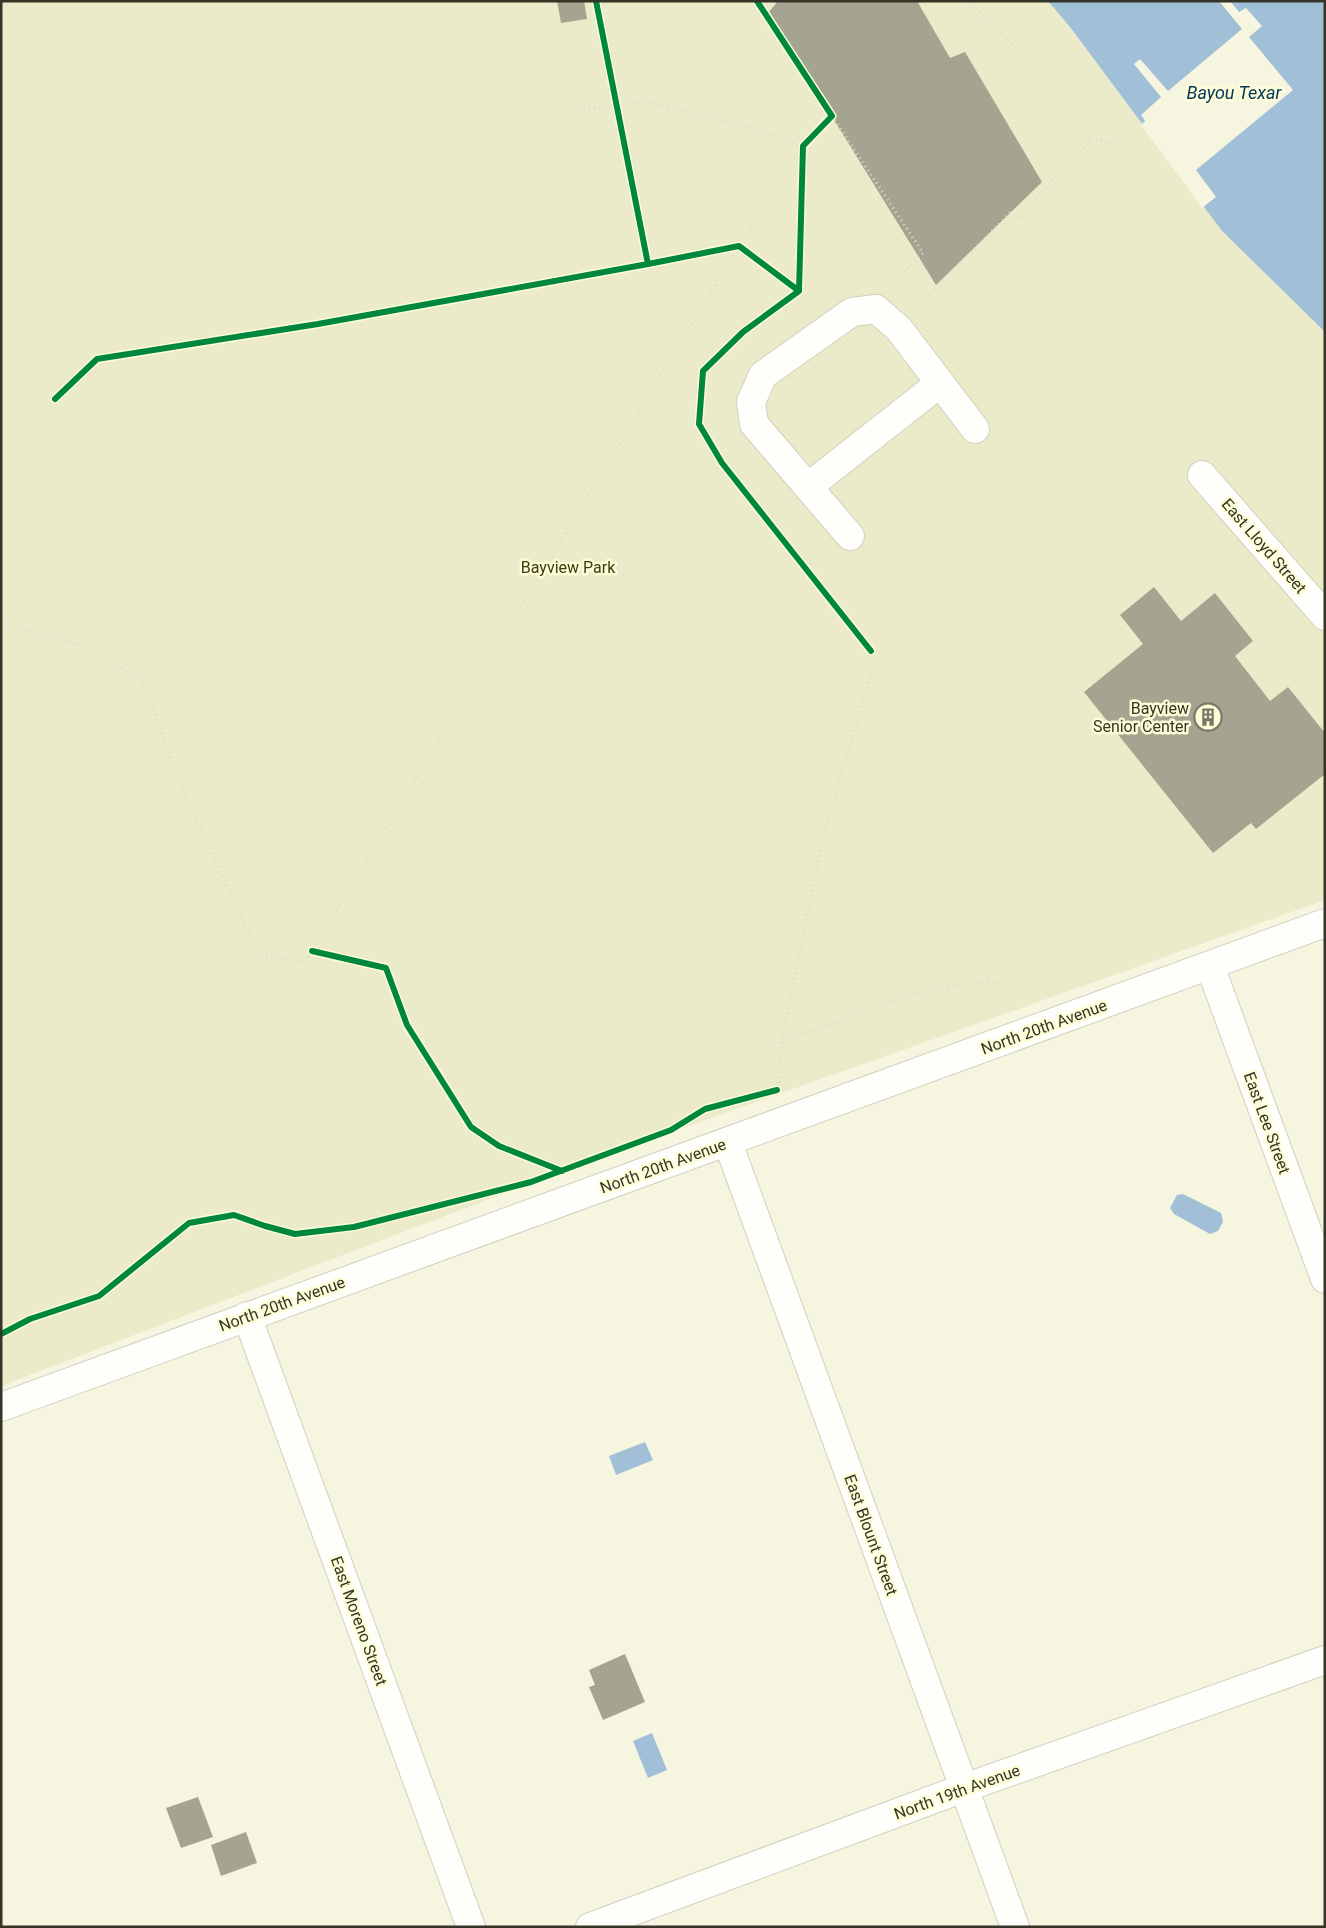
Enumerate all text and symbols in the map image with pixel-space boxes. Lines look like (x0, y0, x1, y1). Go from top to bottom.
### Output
water label: Bayou Texar (1187, 82, 1283, 103)
street label: East Lloyd Street (1218, 495, 1310, 597)
park label: Bayview Park (521, 558, 616, 577)
place label: Bayview Senior Center (1093, 699, 1190, 736)
building icon: Bayview Senior Center (1193, 702, 1223, 732)
street label: North 20th Avenue (978, 995, 1110, 1059)
street label: East Lee Street (1240, 1069, 1294, 1177)
street label: North 20th Avenue (597, 1134, 729, 1198)
street label: North 20th Avenue (216, 1272, 348, 1336)
street label: East Blount Street (840, 1472, 902, 1598)
street label: East Moreno Street (327, 1554, 391, 1688)
street label: North 19th Avenue (891, 1760, 1023, 1824)

